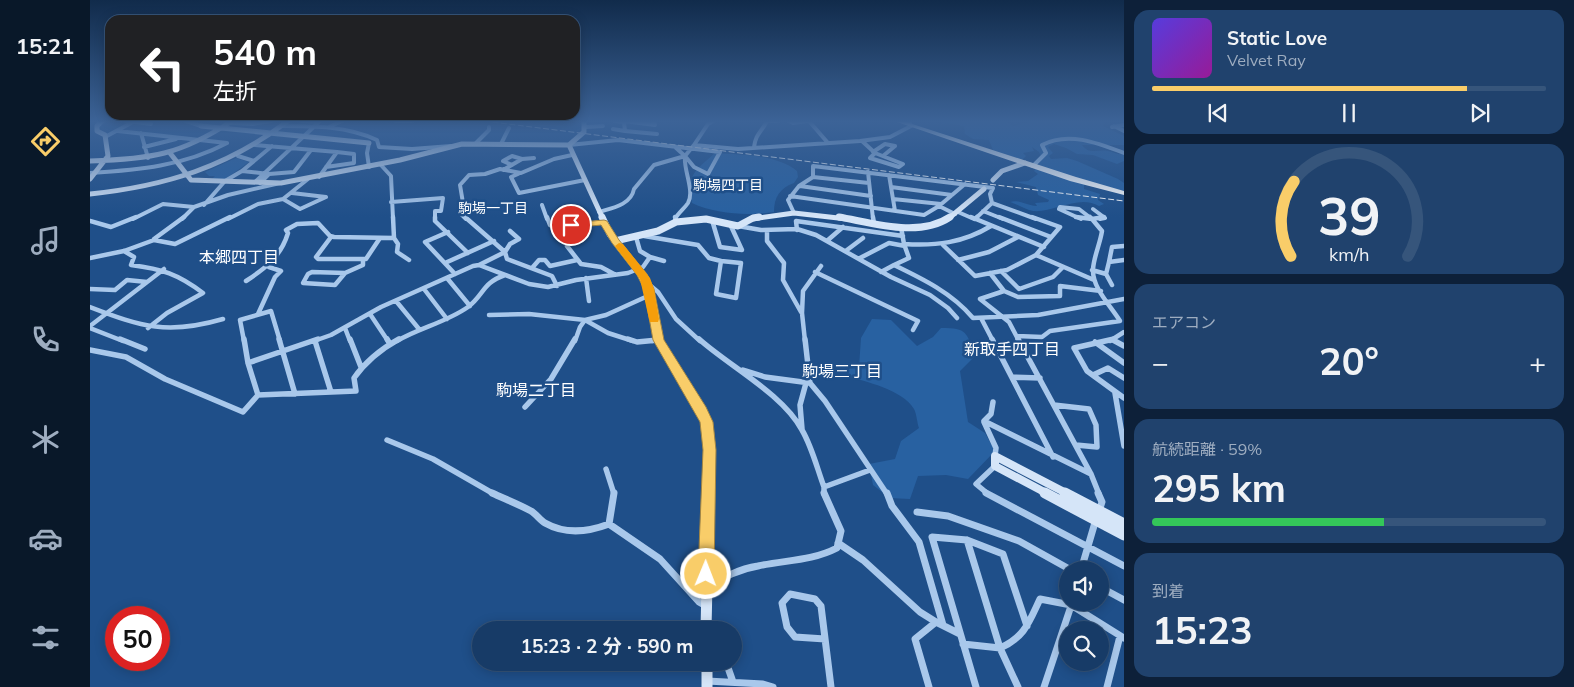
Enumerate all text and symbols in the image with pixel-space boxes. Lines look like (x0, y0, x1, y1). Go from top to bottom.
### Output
text: Static Love (1227, 26, 1327, 50)
text: 540 m (213, 30, 317, 74)
text: 15:21 (16, 32, 74, 60)
icon: left (130, 35, 195, 100)
text: Velvet Ray (1227, 50, 1306, 70)
text: 左折 (213, 77, 257, 105)
icon: previous (1204, 99, 1232, 127)
icon: pause (1335, 99, 1363, 127)
icon: next (1466, 99, 1494, 127)
icon: directions (28, 124, 63, 159)
district label: 駒場四丁目 (693, 176, 763, 194)
text: 39 (1318, 183, 1380, 248)
district label: 駒場一丁目 (458, 199, 528, 217)
pin (550, 204, 592, 246)
icon: arrive (557, 211, 585, 239)
icon: music (28, 223, 63, 258)
text: km/h (1329, 243, 1369, 265)
district label: 本郷四丁目 (199, 247, 279, 267)
text: エアコン (1152, 312, 1216, 332)
icon: phone (28, 322, 63, 357)
text: 20° (1319, 337, 1379, 385)
district label: 新取手四丁目 (964, 339, 1060, 359)
text: − (1152, 345, 1169, 380)
text: + (1529, 345, 1546, 380)
district label: 駒場三丁目 (802, 361, 882, 381)
district label: 駒場二丁目 (496, 380, 576, 400)
icon: climate (28, 422, 63, 457)
text: 航続距離 · 59% (1152, 439, 1262, 459)
text: 295 km (1152, 464, 1286, 512)
icon: car (28, 521, 63, 556)
position arrow (679, 547, 731, 599)
map controls (1059, 561, 1109, 671)
button: sound (1059, 561, 1109, 611)
text: 到着 (1152, 581, 1184, 601)
speed limit sign: 50 (105, 606, 170, 671)
text: 15:23 (1152, 606, 1253, 654)
icon: filters (28, 620, 63, 655)
button: search (1059, 621, 1109, 671)
text: 15:23 · 2 分 · 590 m (521, 634, 693, 658)

